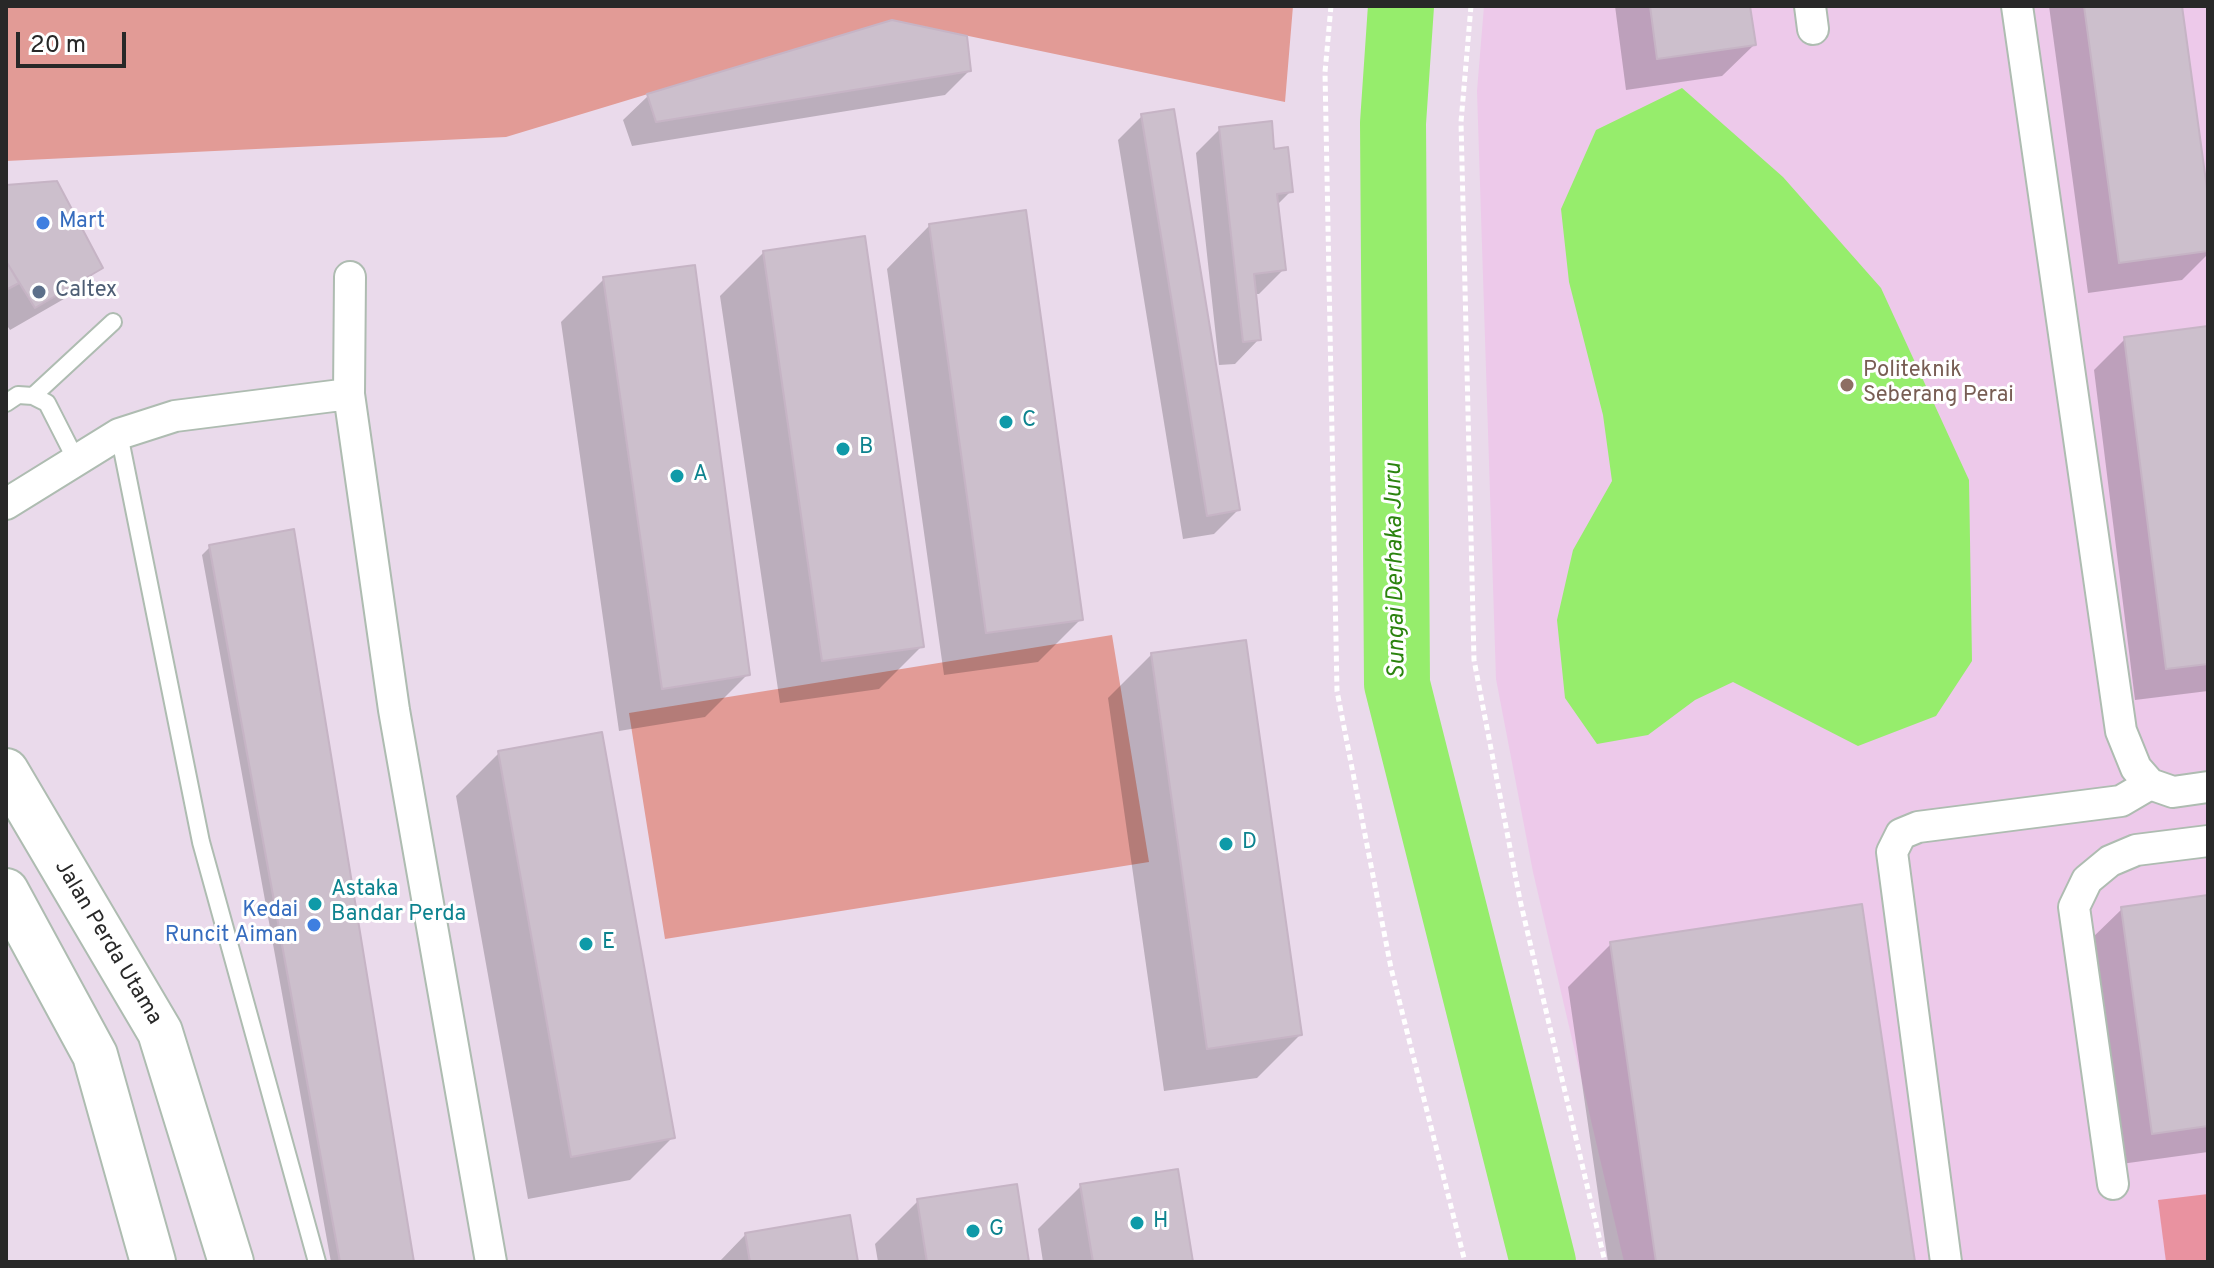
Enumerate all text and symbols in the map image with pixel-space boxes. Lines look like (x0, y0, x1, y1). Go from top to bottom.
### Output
scale bar (20, 16, 130, 66)
text: 20 m (30, 31, 86, 61)
place label: Mart (59, 210, 105, 236)
marker: Mart (34, 214, 52, 232)
place label: Caltex (55, 279, 117, 305)
marker: Caltex (30, 283, 48, 301)
place label: Politeknik Seberang Perai (1863, 359, 2014, 410)
marker: Politeknik Seberang Perai (1838, 376, 1856, 394)
place label: C (1022, 409, 1036, 435)
marker: C (997, 413, 1015, 431)
place label: B (859, 436, 873, 462)
marker: B (834, 440, 852, 458)
place label: A (693, 463, 708, 489)
water label: Sungai Derhaka Juru (1381, 463, 1413, 679)
marker: A (668, 467, 686, 485)
place label: D (1242, 831, 1257, 857)
marker: D (1217, 835, 1235, 853)
street label: Jalan Perda Utama (47, 856, 167, 1030)
place label: Astaka Bandar Perda (331, 878, 466, 930)
marker: Astaka Bandar Perda (306, 895, 324, 913)
place label: Kedai Runcit Aiman (165, 899, 298, 950)
marker: Kedai Runcit Aiman (305, 916, 323, 934)
place label: E (602, 931, 615, 957)
marker: E (577, 935, 595, 953)
place label: H (1153, 1210, 1168, 1236)
marker: H (1128, 1214, 1146, 1232)
place label: G (989, 1218, 1004, 1244)
marker: G (964, 1222, 982, 1240)

